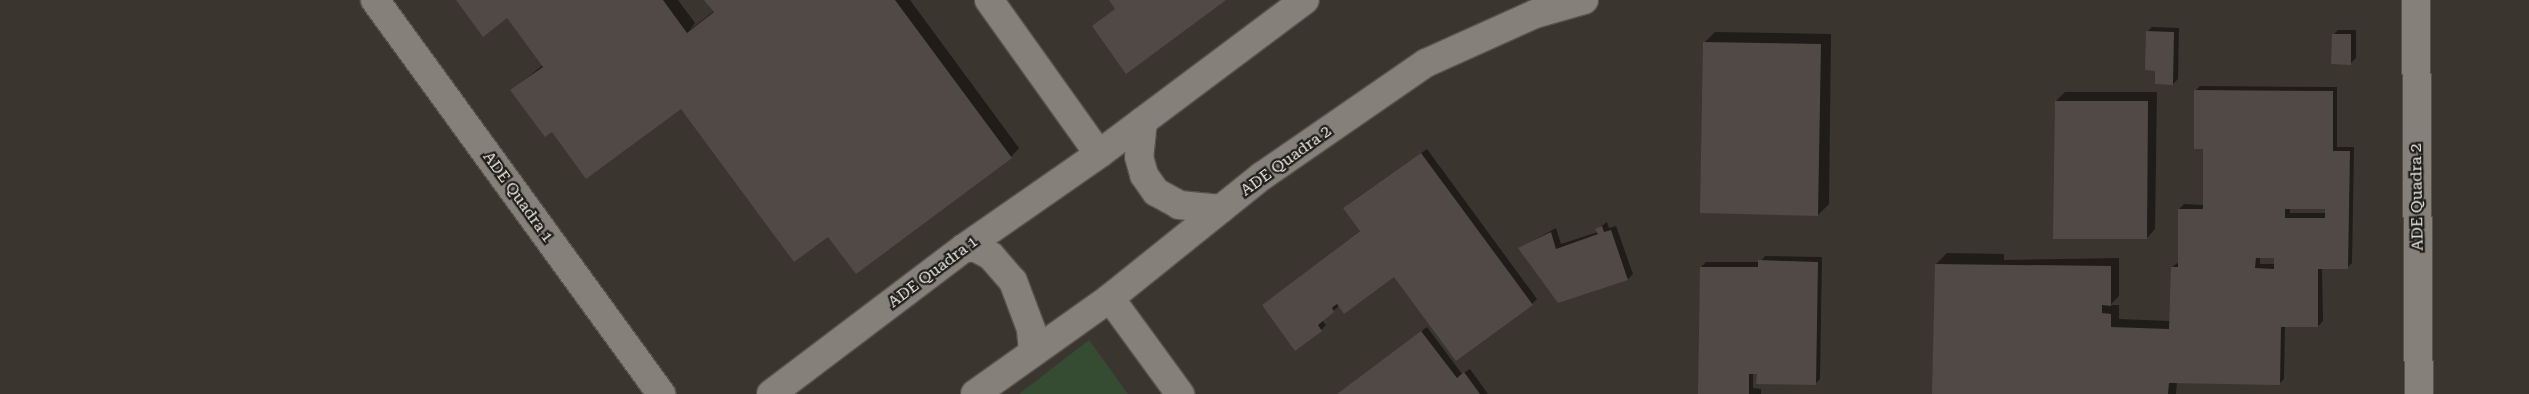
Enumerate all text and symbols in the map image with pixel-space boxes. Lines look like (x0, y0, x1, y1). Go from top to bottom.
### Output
street label: ADE Quadra 2 (1237, 122, 1335, 200)
street label: ADE Quadra 2 (2406, 143, 2428, 251)
street label: ADE Quadra 1 (479, 148, 557, 246)
street label: ADE Quadra 1 (884, 232, 982, 312)

